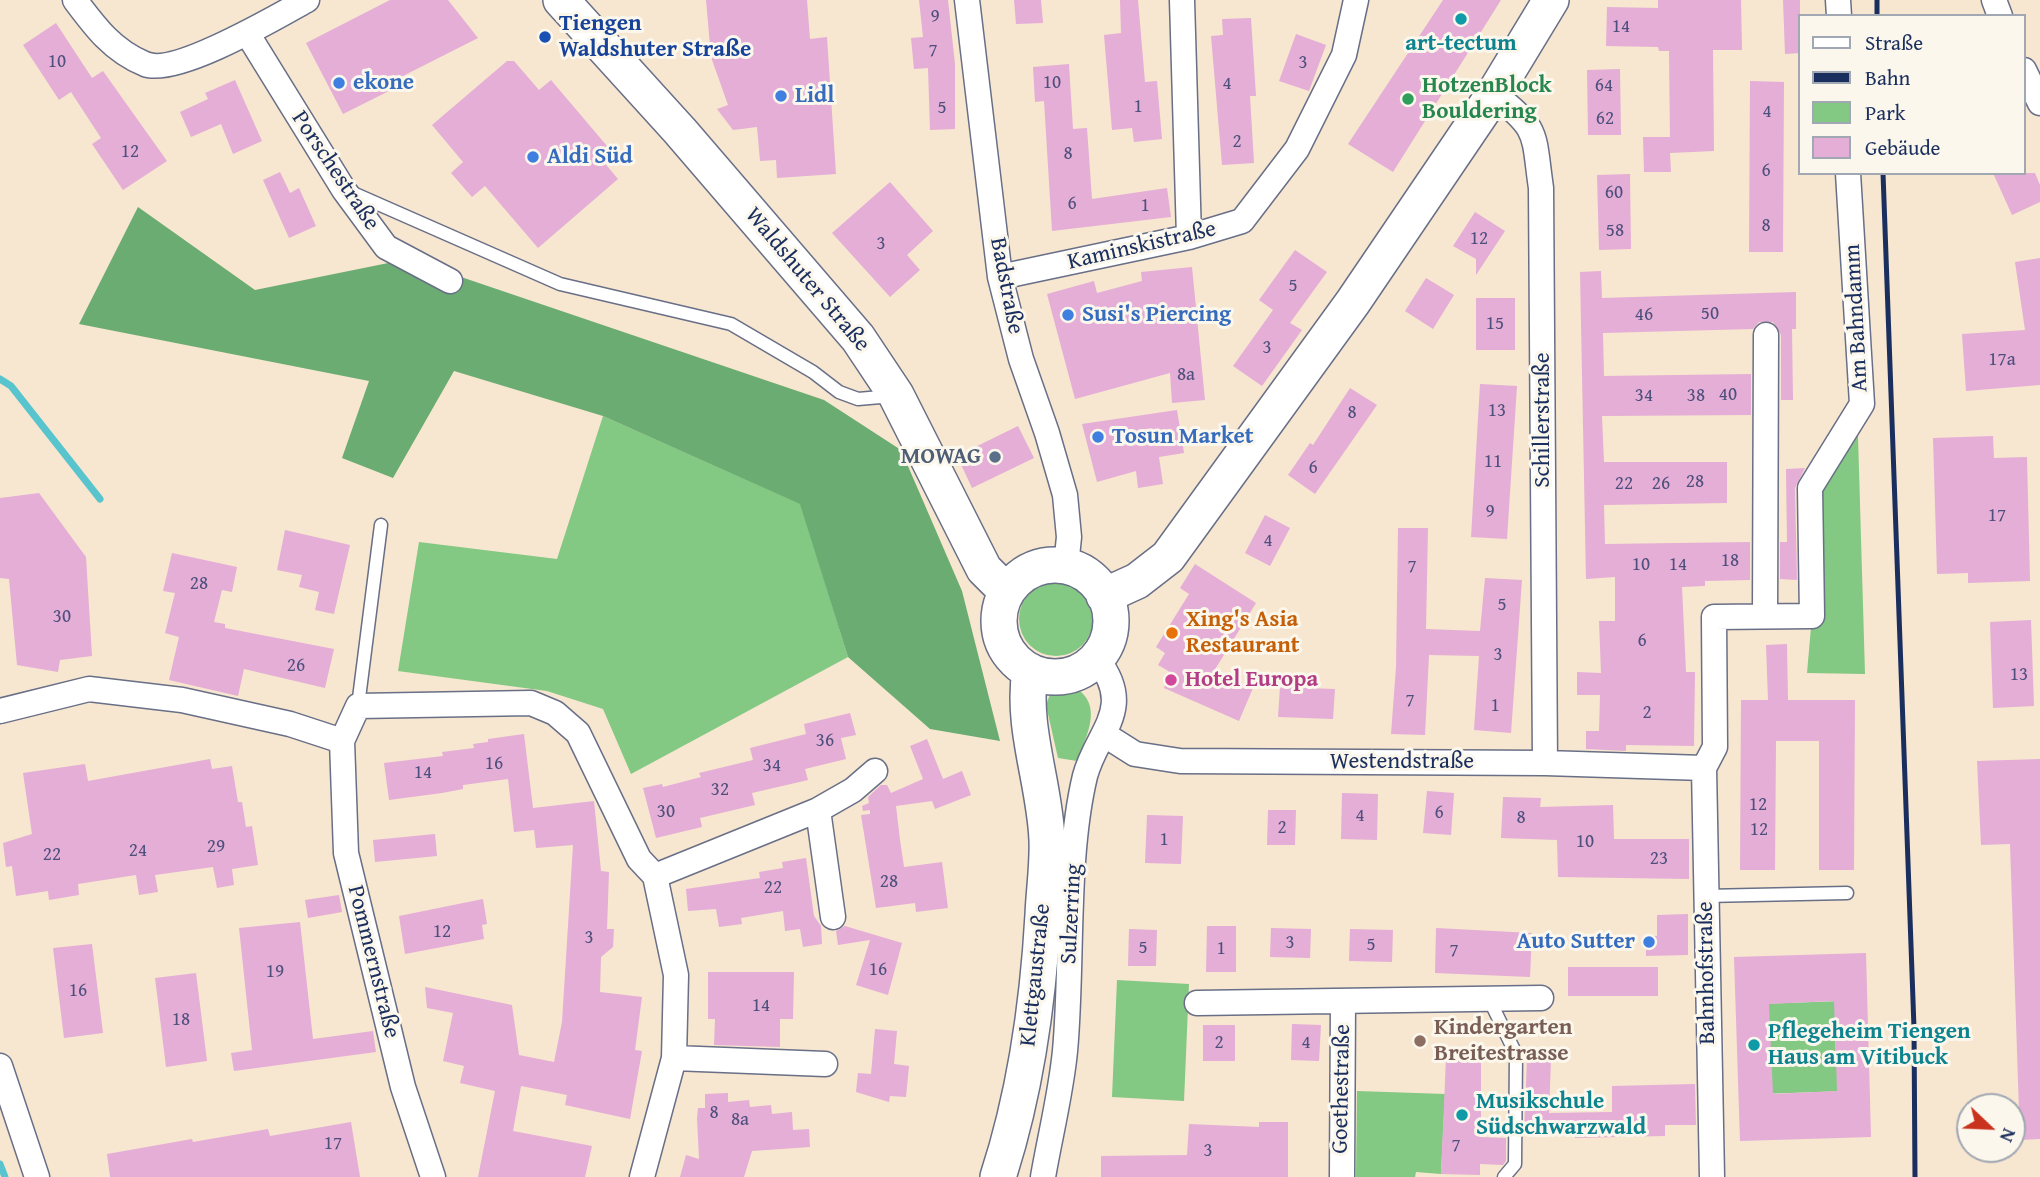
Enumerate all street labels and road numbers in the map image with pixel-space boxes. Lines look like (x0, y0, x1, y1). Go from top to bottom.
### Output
street label: Porschestraße (285, 106, 385, 236)
street label: Waldshuter Straße (739, 202, 875, 358)
street label: Kaminskistraße (1065, 216, 1219, 276)
street label: Badstraße (983, 235, 1029, 337)
street label: Am Bahndamm (1839, 243, 1875, 393)
street label: Schillerstraße (1529, 352, 1557, 488)
street label: Westendstraße (1330, 748, 1474, 776)
street label: Sulzerring (1056, 863, 1088, 965)
street label: Pommernstraße (341, 883, 405, 1041)
street label: Bahnhofstraße (1692, 901, 1722, 1045)
street label: Klettgaustraße (1015, 902, 1057, 1048)
street label: Goethestraße (1327, 1024, 1357, 1154)

